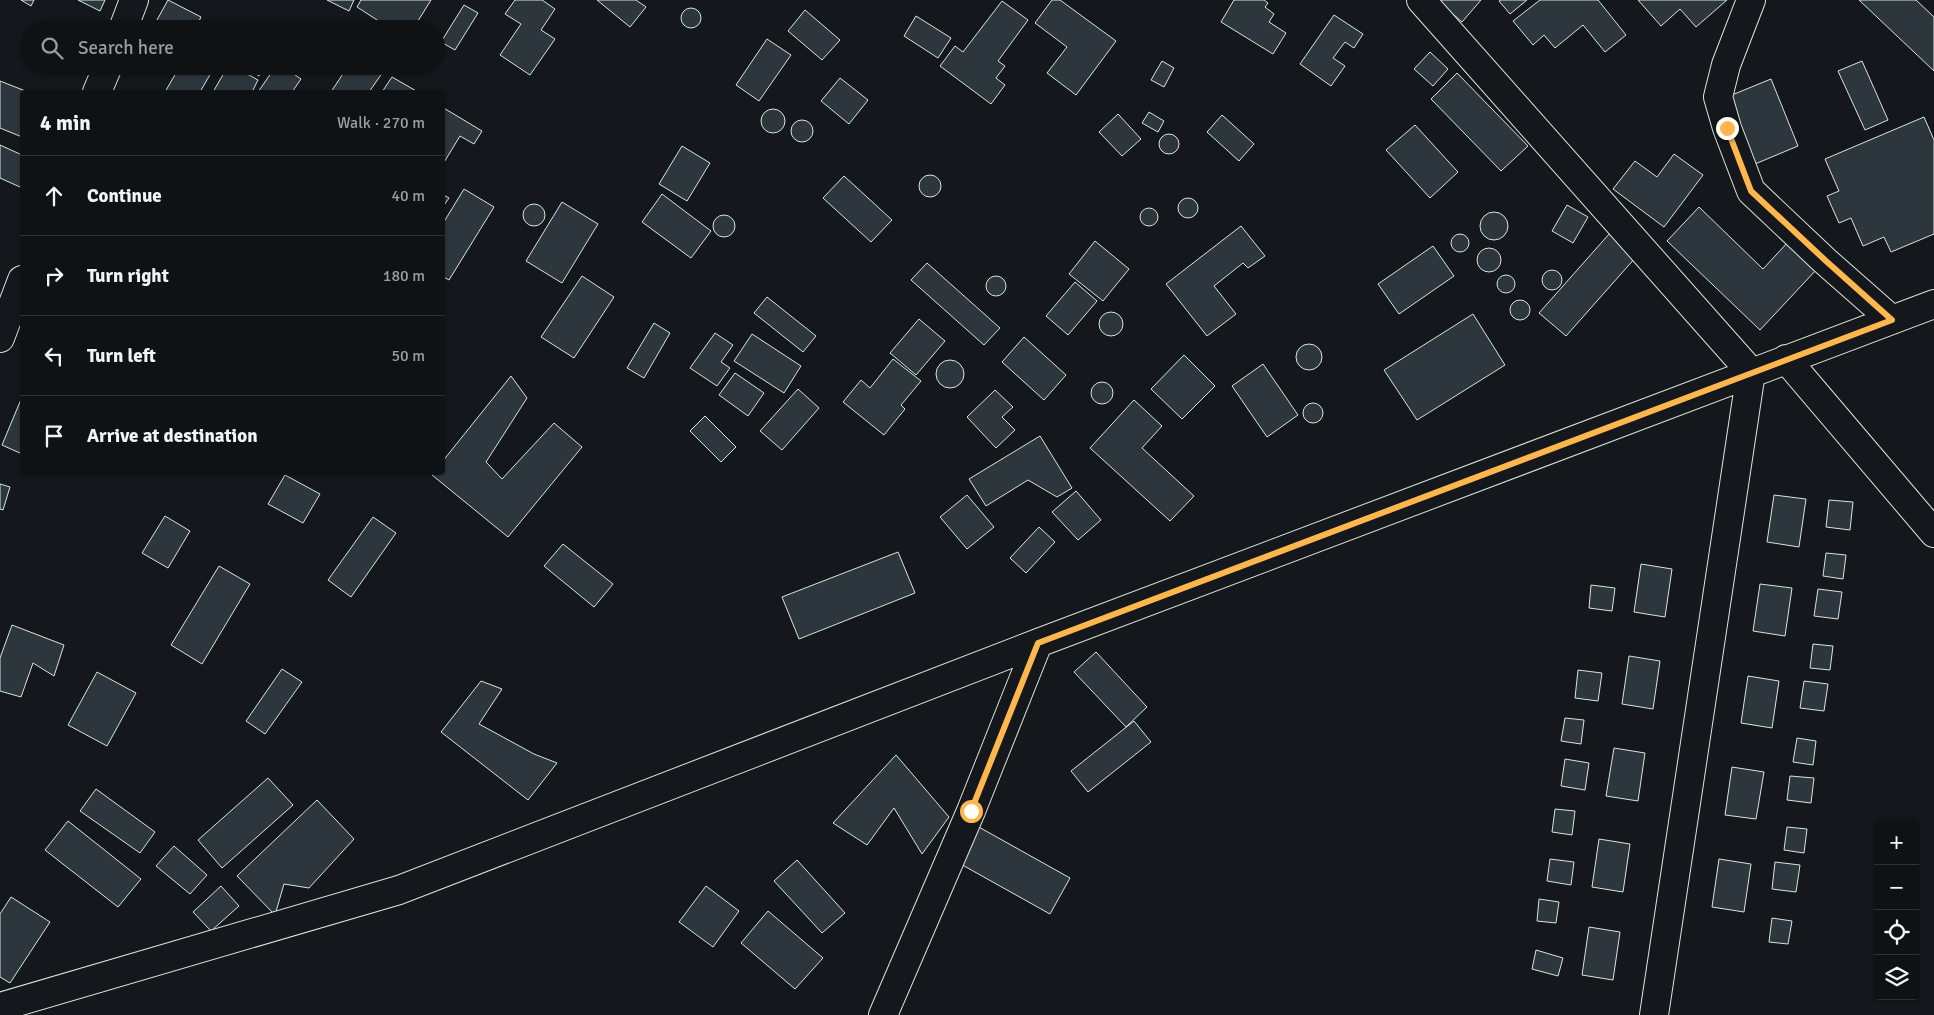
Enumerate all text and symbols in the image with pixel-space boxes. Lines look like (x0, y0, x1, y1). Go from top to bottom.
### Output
search box (20, 20, 445, 75)
icon: search (38, 34, 66, 62)
text: Search here (78, 36, 174, 60)
text: 4 min (40, 110, 91, 136)
text: Walk · 270 m (337, 113, 425, 133)
route end (1716, 117, 1739, 140)
icon: ahead (40, 182, 68, 210)
text: Continue (87, 184, 162, 208)
text: 40 m (391, 186, 425, 206)
icon: right (40, 262, 68, 290)
text: Turn right (87, 264, 169, 288)
text: 180 m (383, 266, 425, 286)
icon: left (40, 342, 68, 370)
text: Turn left (87, 344, 156, 368)
text: 50 m (391, 346, 425, 366)
icon: arrive (40, 422, 68, 450)
text: Arrive at destination (87, 424, 258, 448)
route start (960, 800, 983, 823)
map controls (1874, 820, 1919, 1000)
button: + (1874, 820, 1919, 865)
button: − (1874, 865, 1919, 910)
button: locate (1874, 910, 1919, 955)
button: layers (1874, 955, 1919, 1000)

